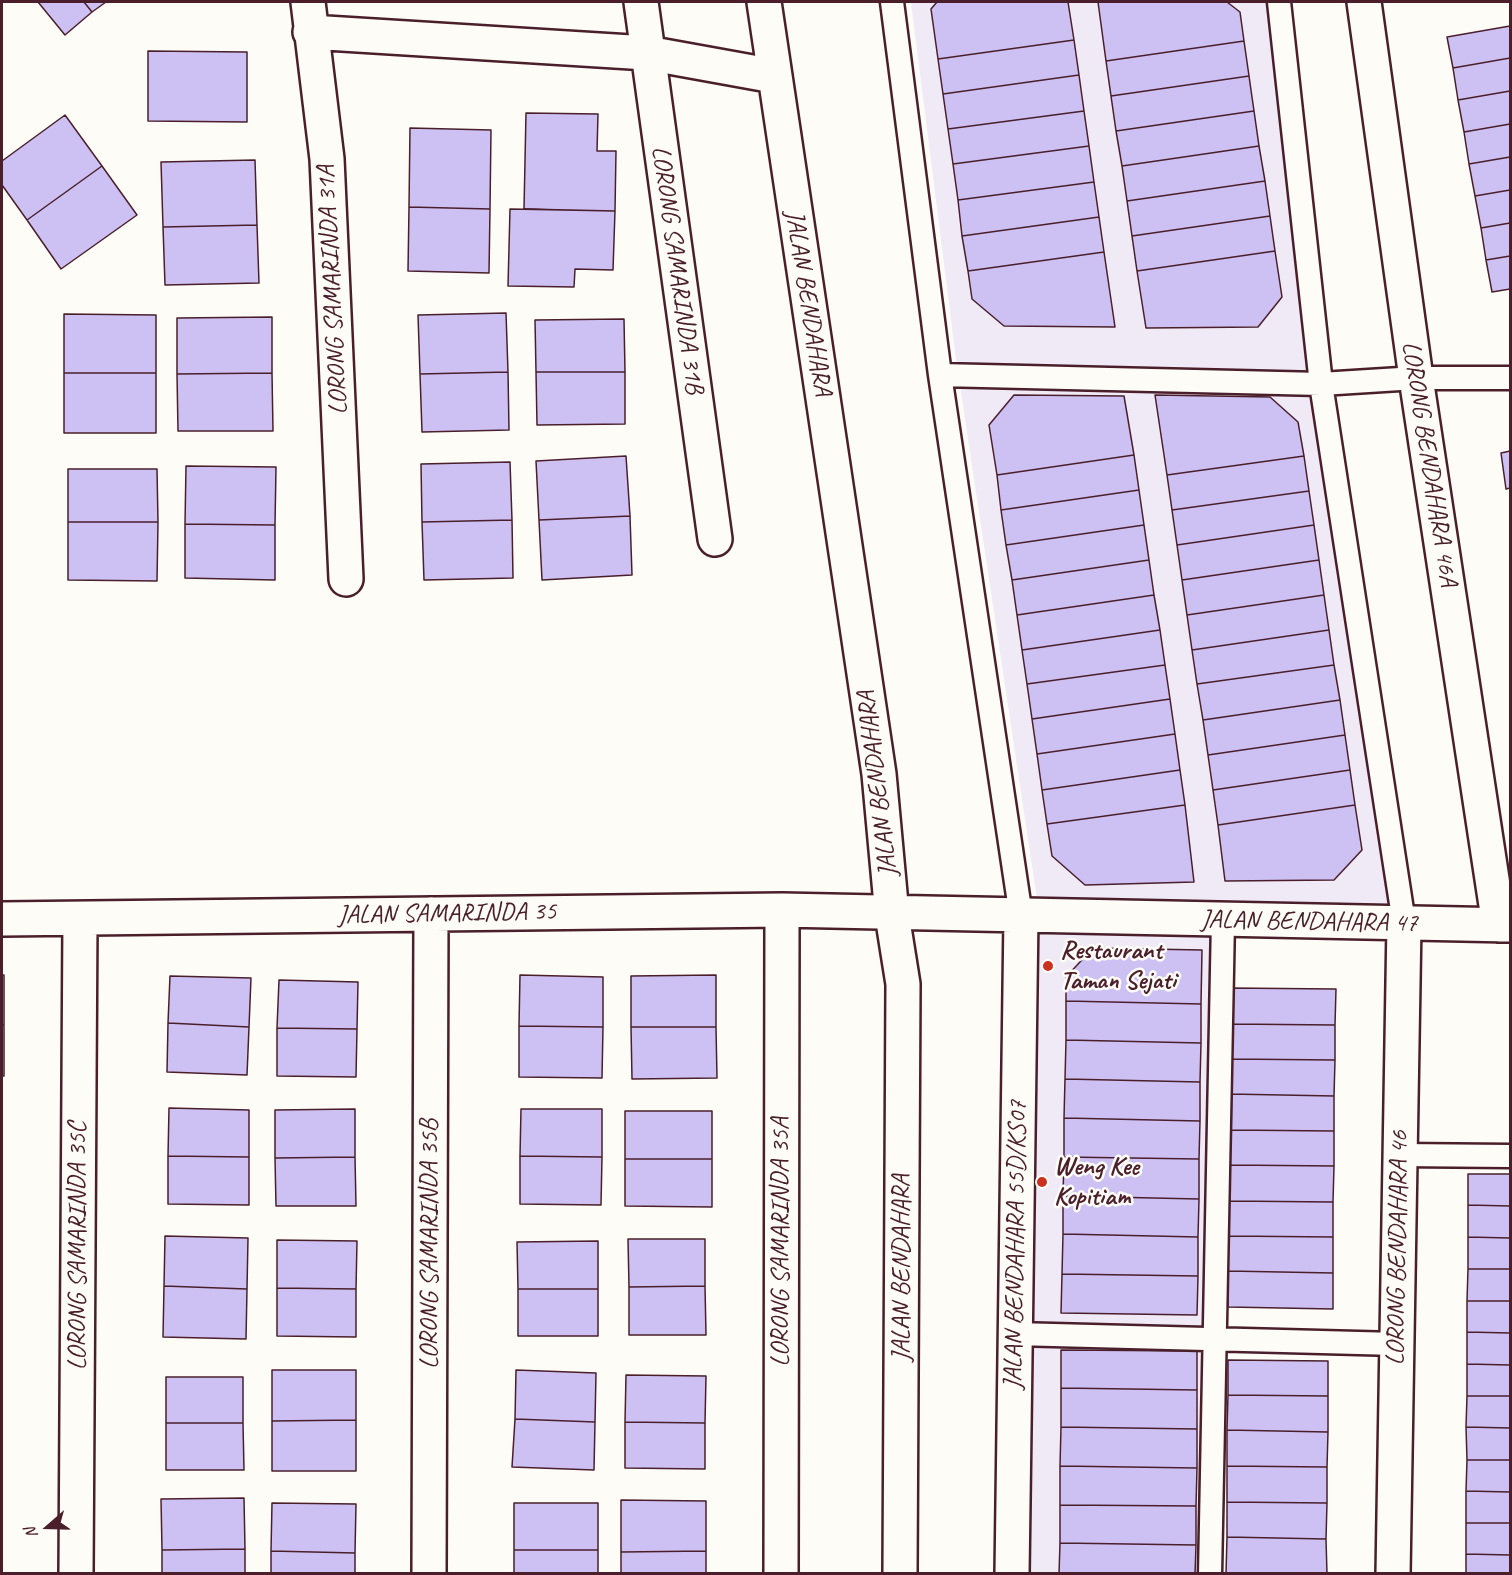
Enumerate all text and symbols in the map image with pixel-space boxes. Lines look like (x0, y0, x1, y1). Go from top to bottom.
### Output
street label: LORONG SAMARINDA 31B (644, 144, 710, 396)
street label: LORONG SAMARINDA 31A (311, 165, 355, 415)
street label: JALAN BENDAHARA (778, 208, 838, 398)
street label: LORONG BENDAHARA 46A (1394, 339, 1464, 589)
street label: JALAN BENDAHARA (851, 689, 905, 879)
street label: JALAN SAMARINDA 35 (337, 896, 557, 932)
street label: JALAN BENDAHARA 47 (1200, 905, 1418, 939)
place label: Restaurant Taman Sejati (1060, 935, 1176, 996)
marker: Restaurant Taman Sejati (1041, 959, 1055, 973)
street label: JALAN BENDAHARA 55D/KS07 (998, 1100, 1034, 1390)
street label: LORONG SAMARINDA 35A (765, 1117, 797, 1367)
street label: LORONG SAMARINDA 35B (414, 1119, 446, 1369)
street label: LORONG SAMARINDA 35C (62, 1122, 94, 1370)
street label: LORONG BENDAHARA 46 (1380, 1130, 1416, 1366)
place label: Weng Kee Kopitiam (1054, 1151, 1139, 1212)
street label: JALAN BENDAHARA (886, 1174, 918, 1362)
marker: Weng Kee Kopitiam (1035, 1175, 1049, 1189)
north arrow (18, 1497, 78, 1557)
text: N (20, 1525, 42, 1541)

